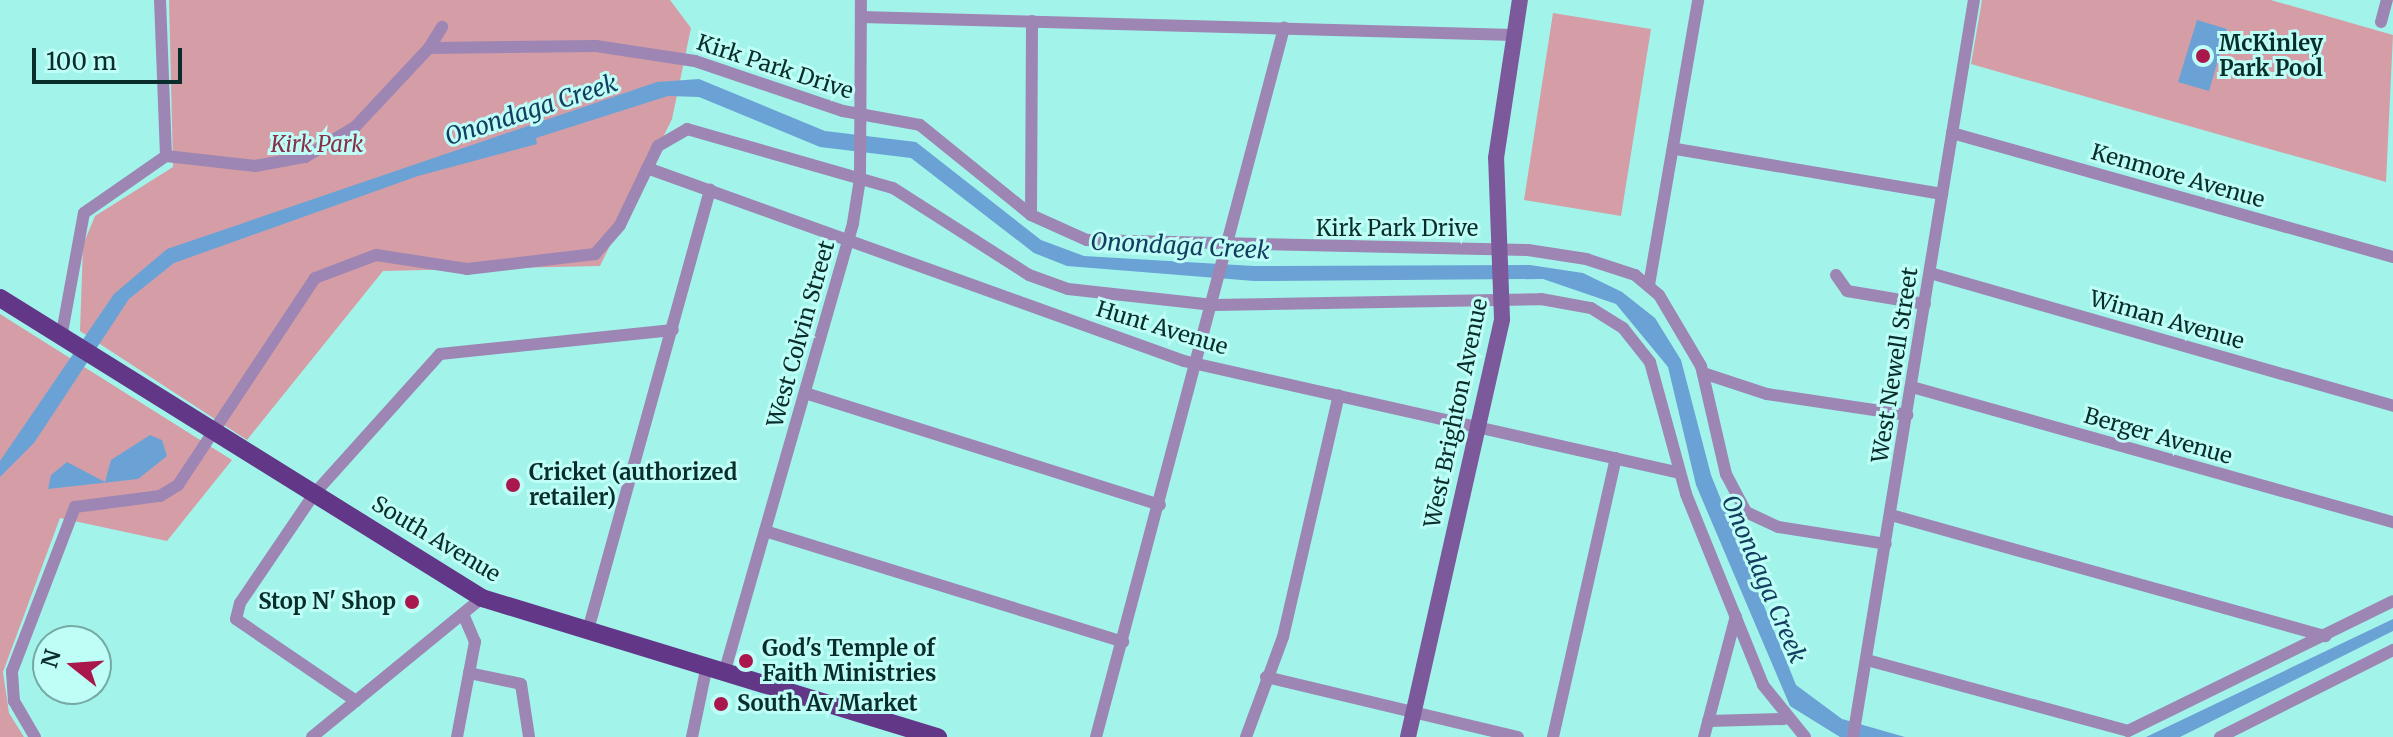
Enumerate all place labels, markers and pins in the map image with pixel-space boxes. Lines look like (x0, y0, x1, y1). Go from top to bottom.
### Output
place label: McKinley Park Pool (2219, 30, 2323, 82)
marker: McKinley Park Pool (2194, 47, 2212, 65)
place label: Cricket (authorized retailer) (529, 459, 737, 510)
marker: Cricket (authorized retailer) (504, 476, 522, 494)
place label: Stop N' Shop (258, 589, 396, 615)
marker: Stop N' Shop (403, 593, 421, 611)
place label: God's Temple of Faith Ministries (762, 635, 936, 686)
marker: God's Temple of Faith Ministries (737, 652, 755, 670)
place label: South Av Market (737, 691, 918, 717)
marker: South Av Market (712, 695, 730, 713)

